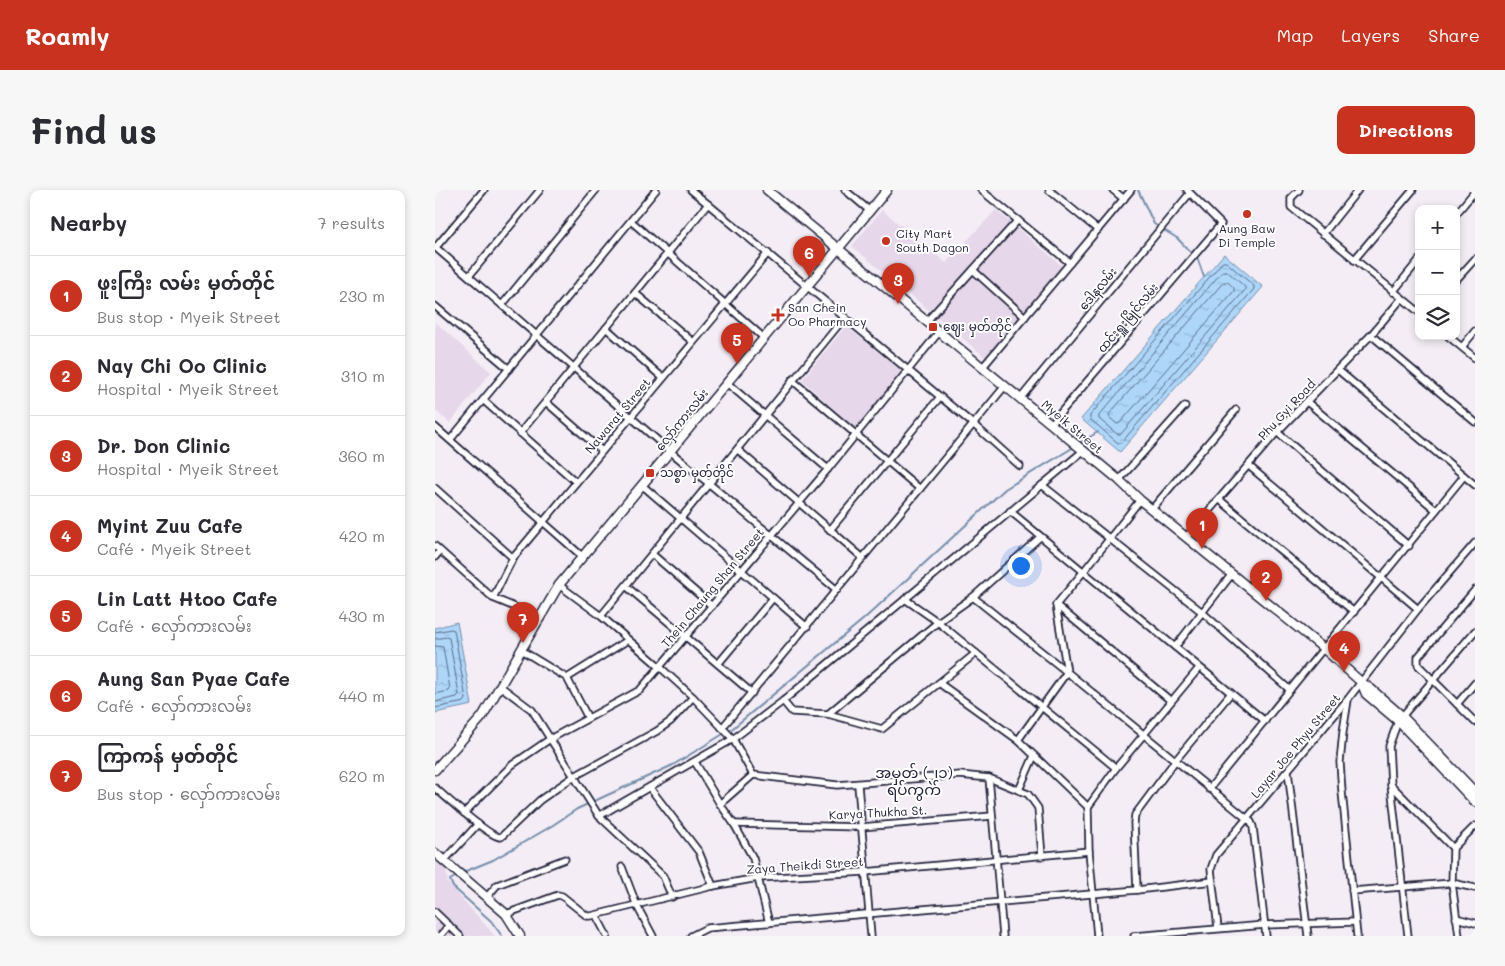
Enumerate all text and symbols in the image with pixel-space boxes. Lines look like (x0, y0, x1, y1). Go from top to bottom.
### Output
text: Roamly (25, 20, 109, 51)
text: Map (1277, 23, 1313, 47)
text: Layers (1341, 23, 1400, 47)
text: Share (1428, 23, 1480, 47)
button: Directions (1337, 106, 1475, 154)
text: Find us (30, 107, 157, 153)
map controls (1415, 205, 1460, 340)
button: + (1415, 205, 1460, 250)
marker: Aung Baw Di Temple (1241, 208, 1253, 220)
text: Nearby (50, 209, 127, 236)
text: 7 results (318, 212, 385, 233)
place label: Aung Baw Di Temple (1218, 220, 1276, 250)
place label: City Mart South Dagon (896, 225, 969, 255)
marker: City Mart South Dagon (880, 235, 892, 247)
pin: 6 (793, 236, 825, 277)
button: − (1415, 250, 1460, 295)
pin: 3 (882, 263, 914, 304)
street label: ဒေါနလမ်း (1075, 264, 1122, 315)
text: ဖူးကြီး လမ်း မှတ်တိုင် (97, 270, 275, 295)
street label: ထင်းရှူးမြိုင်လမ်း (1093, 279, 1163, 357)
text: 1 (62, 285, 70, 306)
text: 230 m (339, 285, 385, 306)
button: layers (1415, 295, 1460, 340)
place label: San Chein Oo Pharmacy (788, 299, 866, 329)
text: Bus stop · Myeik Street (97, 306, 280, 327)
marker: San Chein Oo Pharmacy (772, 309, 784, 321)
place label: ဈေး မှတ်တိုင် (943, 318, 1012, 337)
marker: ဈေး မှတ်တိုင် (927, 321, 939, 333)
pin: 5 (721, 323, 753, 364)
text: Nay Chi Oo Clinic (97, 353, 267, 378)
text: 2 (62, 365, 70, 386)
text: 310 m (341, 365, 385, 386)
street label: Nawarat Street (581, 374, 654, 456)
street label: Phu Gyi Road (1254, 375, 1319, 443)
text: Hospital · Myeik Street (97, 378, 279, 399)
street label: လှော်ကားလမ်း (651, 385, 713, 456)
street label: Myeik Street (1039, 396, 1107, 457)
text: Dr. Don Clinic (97, 433, 230, 458)
text: 3 (61, 445, 71, 466)
text: 360 m (338, 445, 385, 466)
text: Hospital · Myeik Street (97, 458, 279, 479)
place label: သစ္စာ မှတ်တိုင် (660, 464, 734, 483)
marker: သစ္စာ မှတ်တိုင် (644, 467, 656, 479)
pin: 1 (1186, 508, 1218, 549)
text: Myint Zuu Cafe (97, 513, 243, 538)
street label: Thein Chaung Shan Street (657, 524, 767, 651)
text: 4 (61, 525, 71, 546)
text: 420 m (339, 525, 385, 546)
text: Café · Myeik Street (97, 538, 252, 559)
your location (1008, 553, 1034, 579)
pin: 2 (1250, 560, 1282, 601)
text: Lin Latt Htoo Cafe (97, 586, 277, 611)
pin: 7 (507, 602, 539, 643)
text: 5 (61, 605, 71, 626)
text: 430 m (338, 605, 385, 626)
text: Café · လှော်ကားလမ်း (97, 615, 251, 636)
pin: 4 (1328, 631, 1360, 672)
text: Aung San Pyae Cafe (97, 666, 290, 691)
text: 6 (61, 685, 71, 706)
text: 440 m (338, 685, 385, 706)
street label: Layar Joe Phyu Street (1247, 690, 1344, 801)
text: Café · လှော်ကားလမ်း (97, 695, 251, 716)
text: ကြာကန် မှတ်တိုင် (97, 743, 239, 768)
district label: အမှတ် (၂၁) ရပ်ကွက် (875, 762, 953, 802)
text: 7 (62, 765, 70, 786)
text: 620 m (339, 765, 385, 786)
text: Bus stop · လှော်ကားလမ်း (97, 783, 280, 804)
street label: Karya Thukha St. (828, 801, 928, 823)
street label: Zaya Theikdi Street (746, 853, 864, 877)

